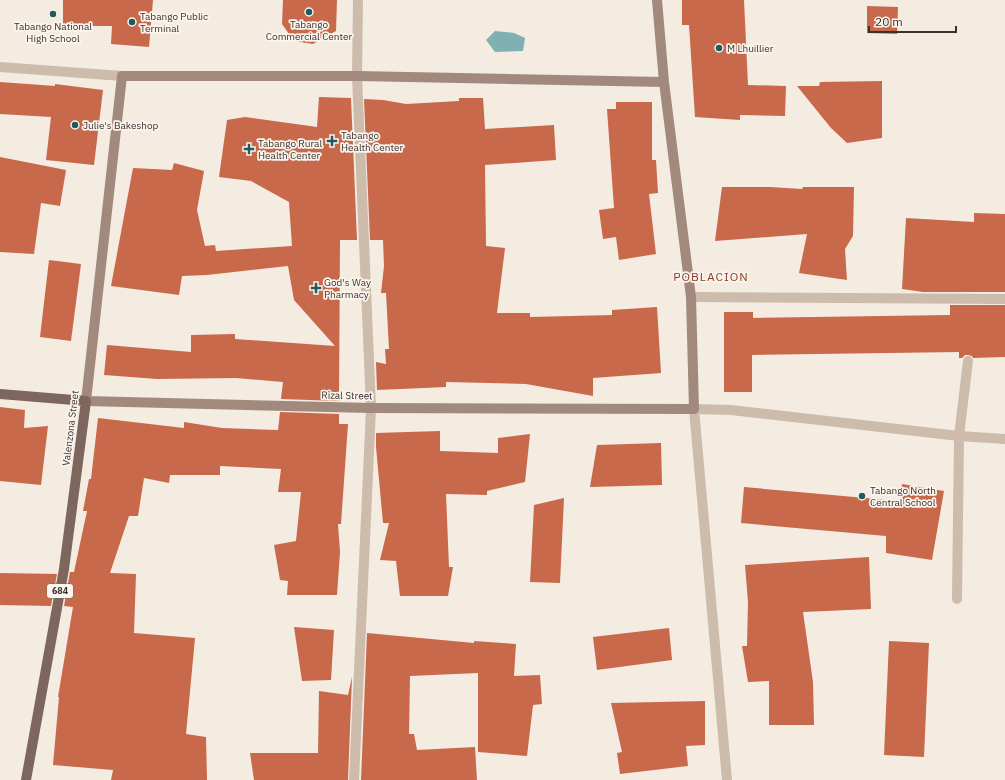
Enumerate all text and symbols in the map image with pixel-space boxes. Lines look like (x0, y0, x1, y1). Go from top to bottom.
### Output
marker: Tabango Commercial Center (304, 7, 314, 17)
scale bar (869, 8, 956, 34)
marker: Tabango National High School (48, 9, 58, 19)
place label: Tabango Public Terminal (140, 10, 208, 35)
text: 20 m (875, 14, 903, 29)
marker: Tabango Public Terminal (127, 17, 137, 27)
place label: Tabango Commercial Center (266, 18, 352, 43)
place label: Tabango National High School (14, 20, 92, 45)
place label: M Lhuillier (727, 42, 774, 55)
marker: M Lhuillier (714, 43, 724, 53)
place label: Julie's Bakeshop (83, 119, 159, 132)
marker: Julie's Bakeshop (70, 120, 80, 130)
place label: Tabango Health Center (341, 129, 403, 154)
marker: Tabango Health Center (326, 135, 338, 147)
place label: Tabango Rural Health Center (258, 137, 322, 162)
marker: Tabango Rural Health Center (243, 143, 255, 155)
district label: POBLACION (673, 269, 749, 284)
place label: God's Way Pharmacy (324, 276, 371, 301)
marker: God's Way Pharmacy (311, 283, 321, 293)
street label: Valenzona Street (59, 389, 82, 467)
street label: Rizal Street (321, 389, 373, 402)
place label: Tabango North Central School (870, 484, 936, 509)
marker: Tabango North Central School (857, 491, 867, 501)
road number: 684 (47, 584, 73, 598)

